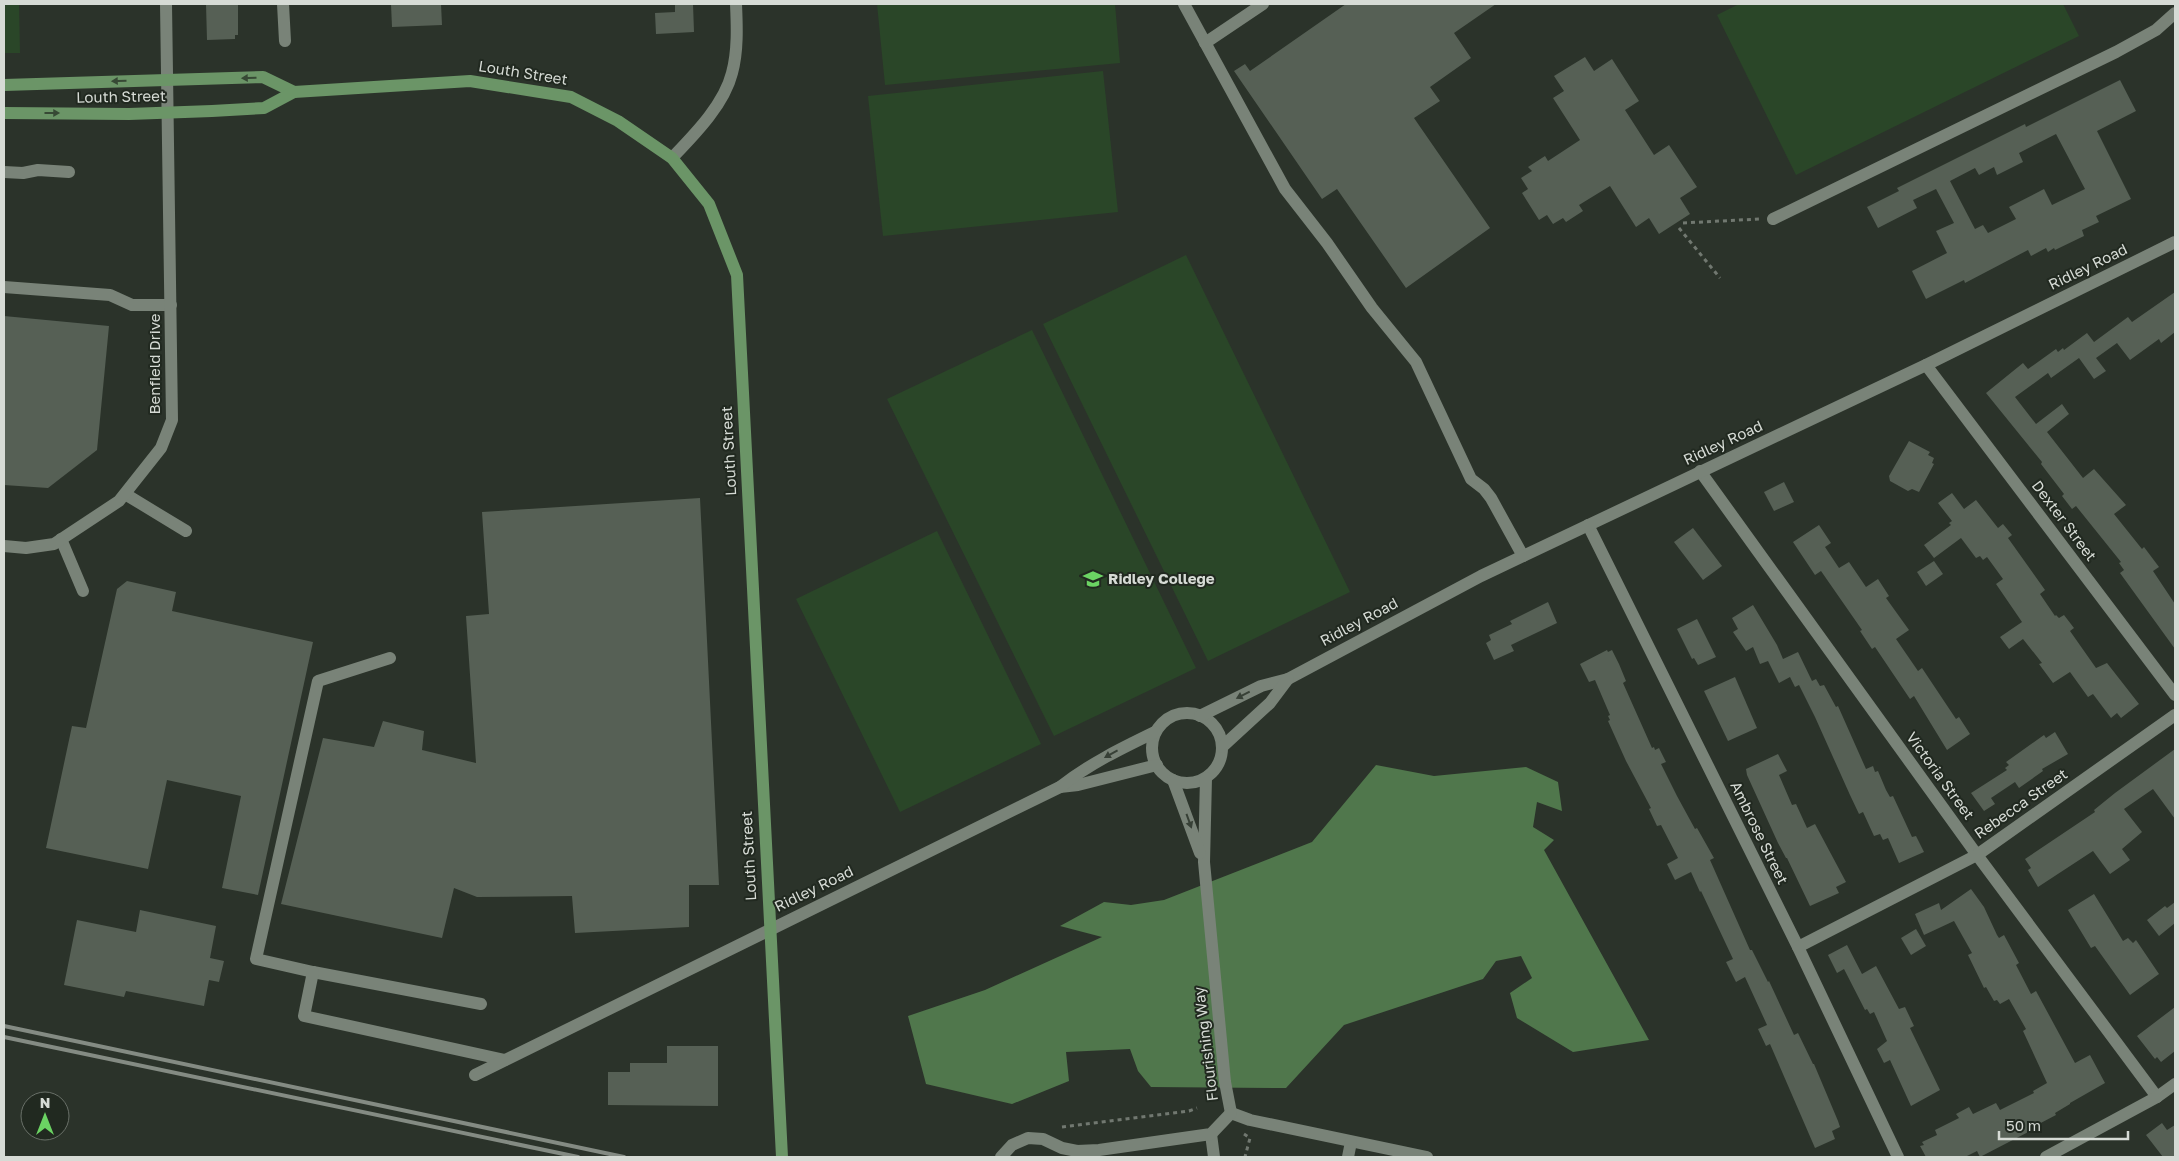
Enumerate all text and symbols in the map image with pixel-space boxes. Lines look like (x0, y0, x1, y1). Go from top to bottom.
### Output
street label: Louth Street (477, 56, 569, 88)
one-way arrow (241, 74, 257, 82)
one-way arrow (111, 78, 127, 86)
street label: Louth Street (76, 86, 166, 106)
one-way arrow (45, 109, 61, 117)
street label: Ridley Road (2045, 239, 2130, 293)
street label: Benfield Drive (145, 313, 163, 414)
street label: Louth Street (717, 406, 739, 496)
street label: Ridley Road (1680, 416, 1765, 468)
street label: Dexter Street (2029, 477, 2101, 564)
school or university icon: Ridley College (1082, 568, 1104, 590)
place label: Ridley College (1108, 569, 1215, 587)
street label: Ridley Road (1317, 593, 1400, 649)
one-way arrow (1236, 691, 1250, 699)
street label: Victoria Street (1903, 728, 1979, 823)
one-way arrow (1104, 750, 1119, 758)
street label: Rebecca Street (1970, 764, 2071, 842)
street label: Ambrose Street (1727, 778, 1793, 887)
street label: Louth Street (737, 811, 759, 901)
one-way arrow (1186, 813, 1193, 828)
street label: Ridley Road (771, 861, 856, 915)
street label: Flourishing Way (1189, 985, 1221, 1102)
north arrow (20, 1091, 70, 1141)
text: N (40, 1094, 50, 1111)
scale bar (1999, 1108, 2128, 1140)
text: 50 m (2006, 1116, 2041, 1134)

